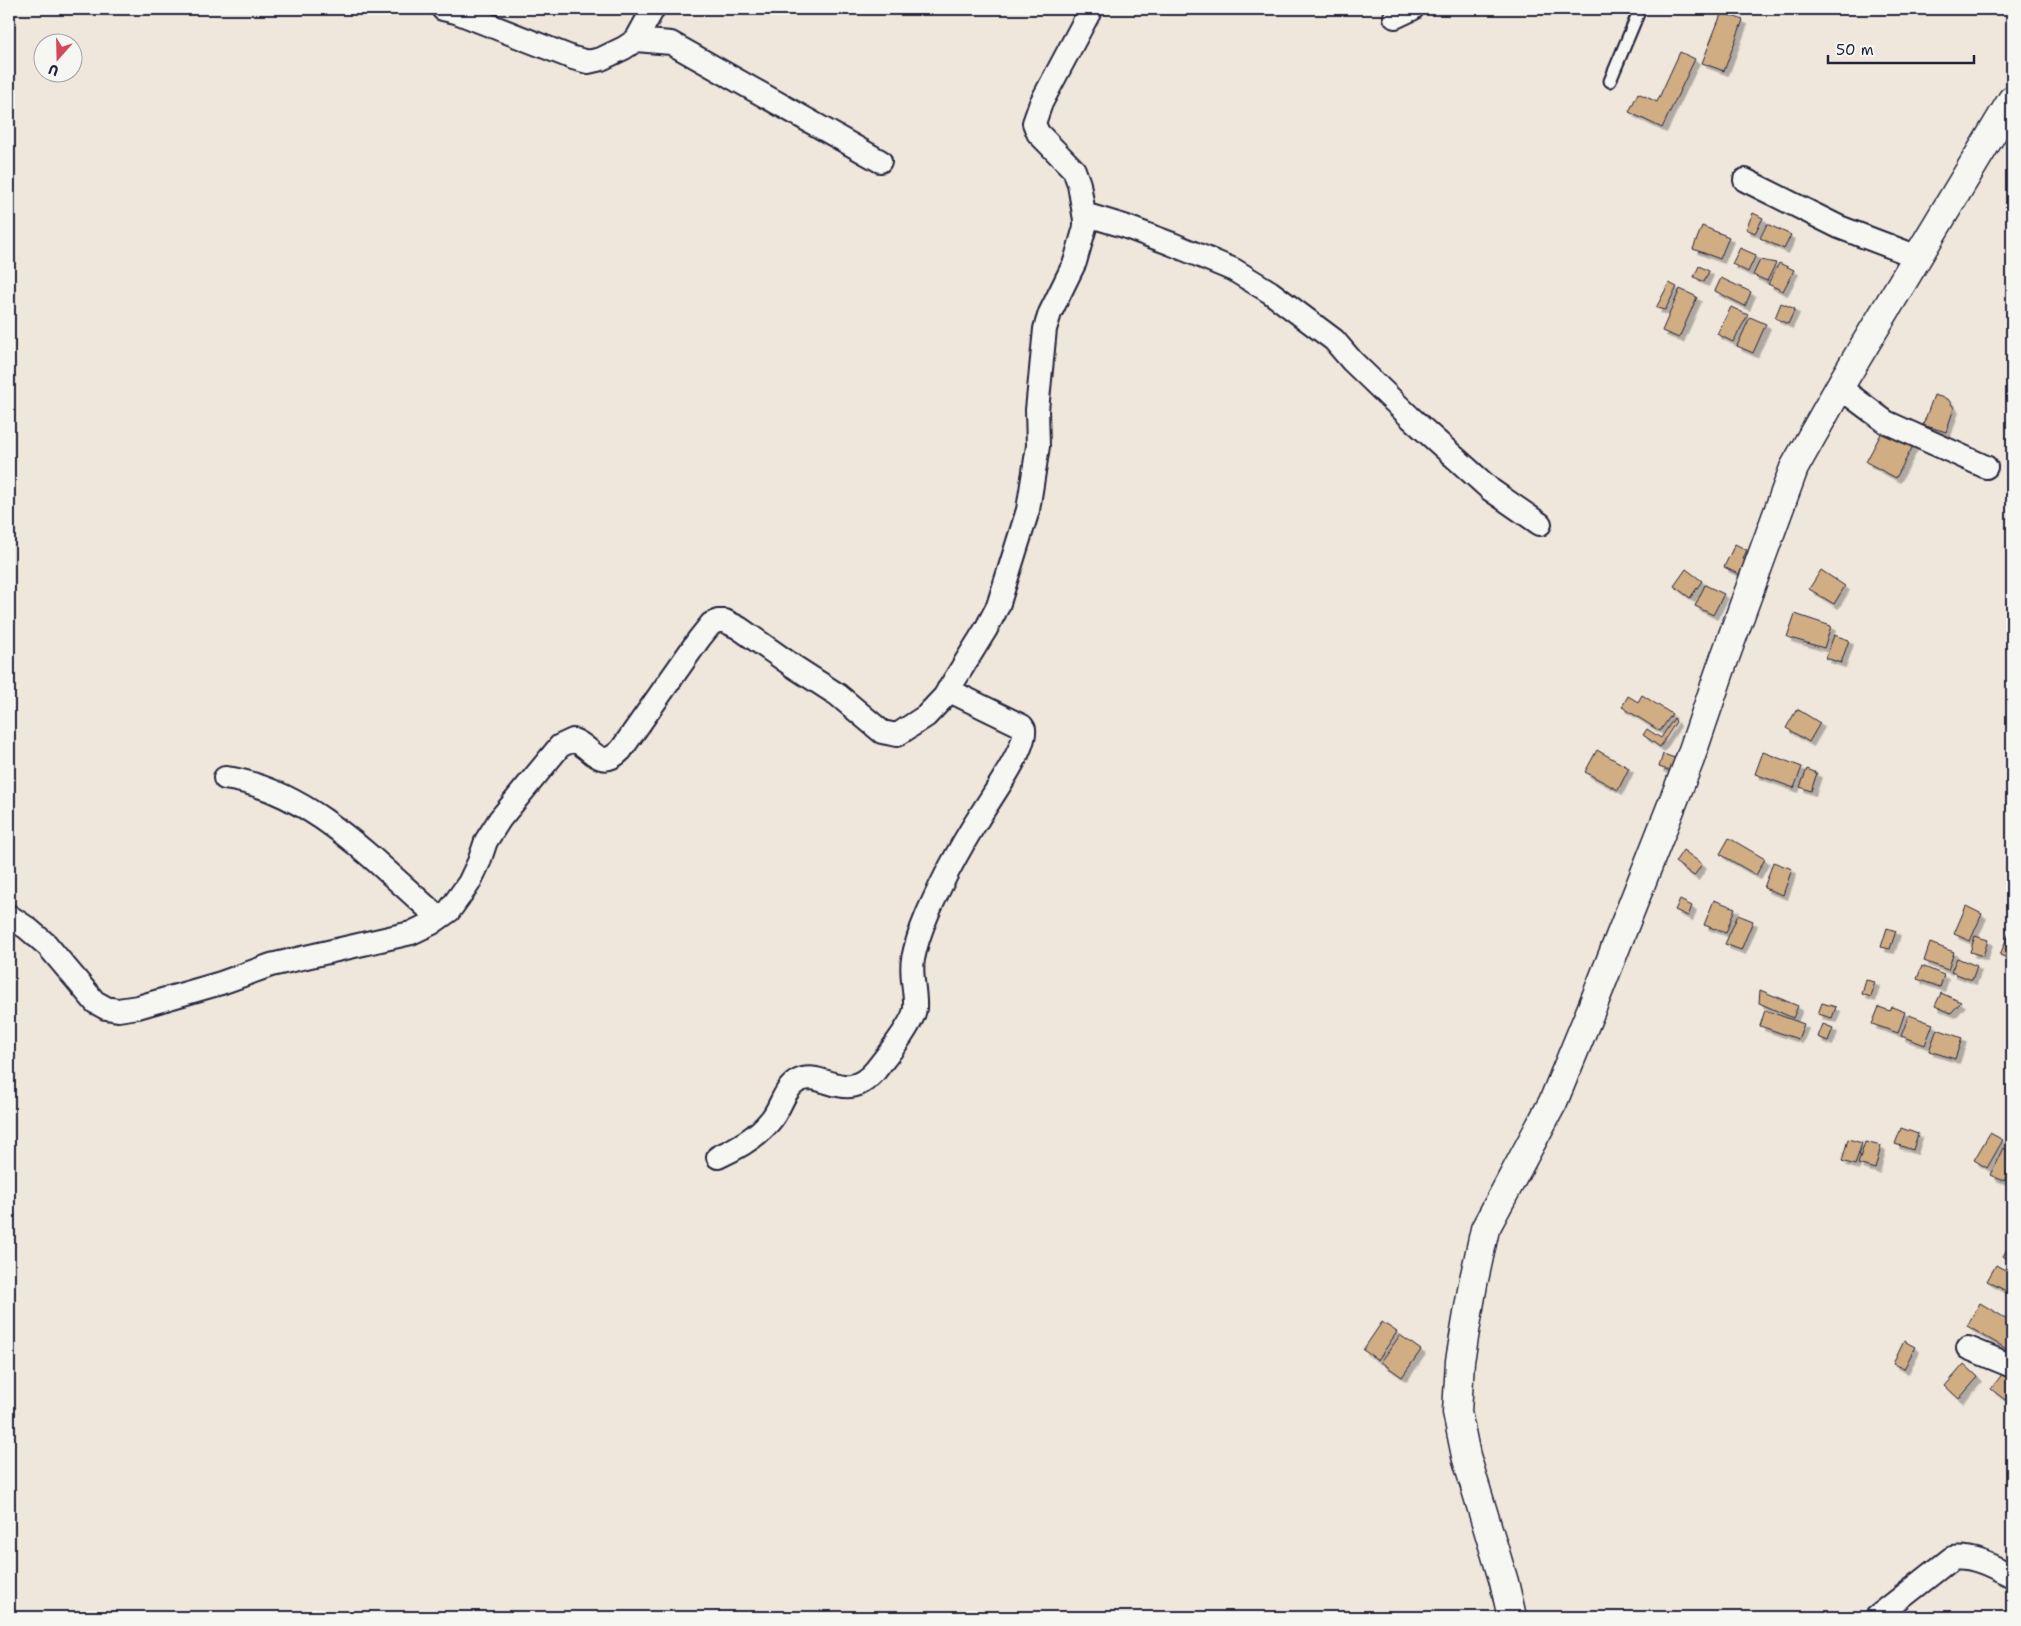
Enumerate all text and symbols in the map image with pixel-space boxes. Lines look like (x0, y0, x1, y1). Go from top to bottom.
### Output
north arrow (32, 32, 82, 82)
scale bar (1828, 32, 1975, 64)
text: 50 m (1836, 40, 1874, 60)
text: U (46, 60, 61, 80)

